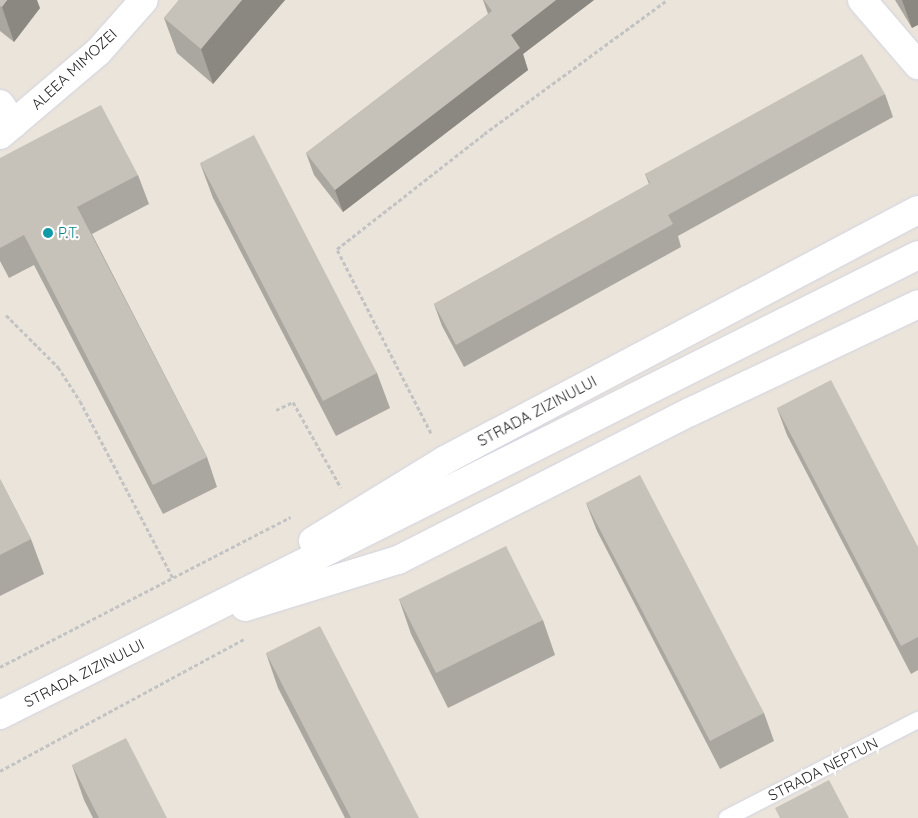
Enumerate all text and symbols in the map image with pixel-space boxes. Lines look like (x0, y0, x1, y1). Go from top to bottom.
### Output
street label: ALEEA MIMOZEI (28, 25, 120, 113)
place label: P.T. (58, 224, 78, 242)
marker: P.T. (42, 227, 54, 239)
street label: STRADA ZIZINULUI (474, 372, 600, 450)
street label: STRADA ZIZINULUI (21, 635, 147, 711)
street label: STRADA NEPTUN (765, 734, 881, 804)

